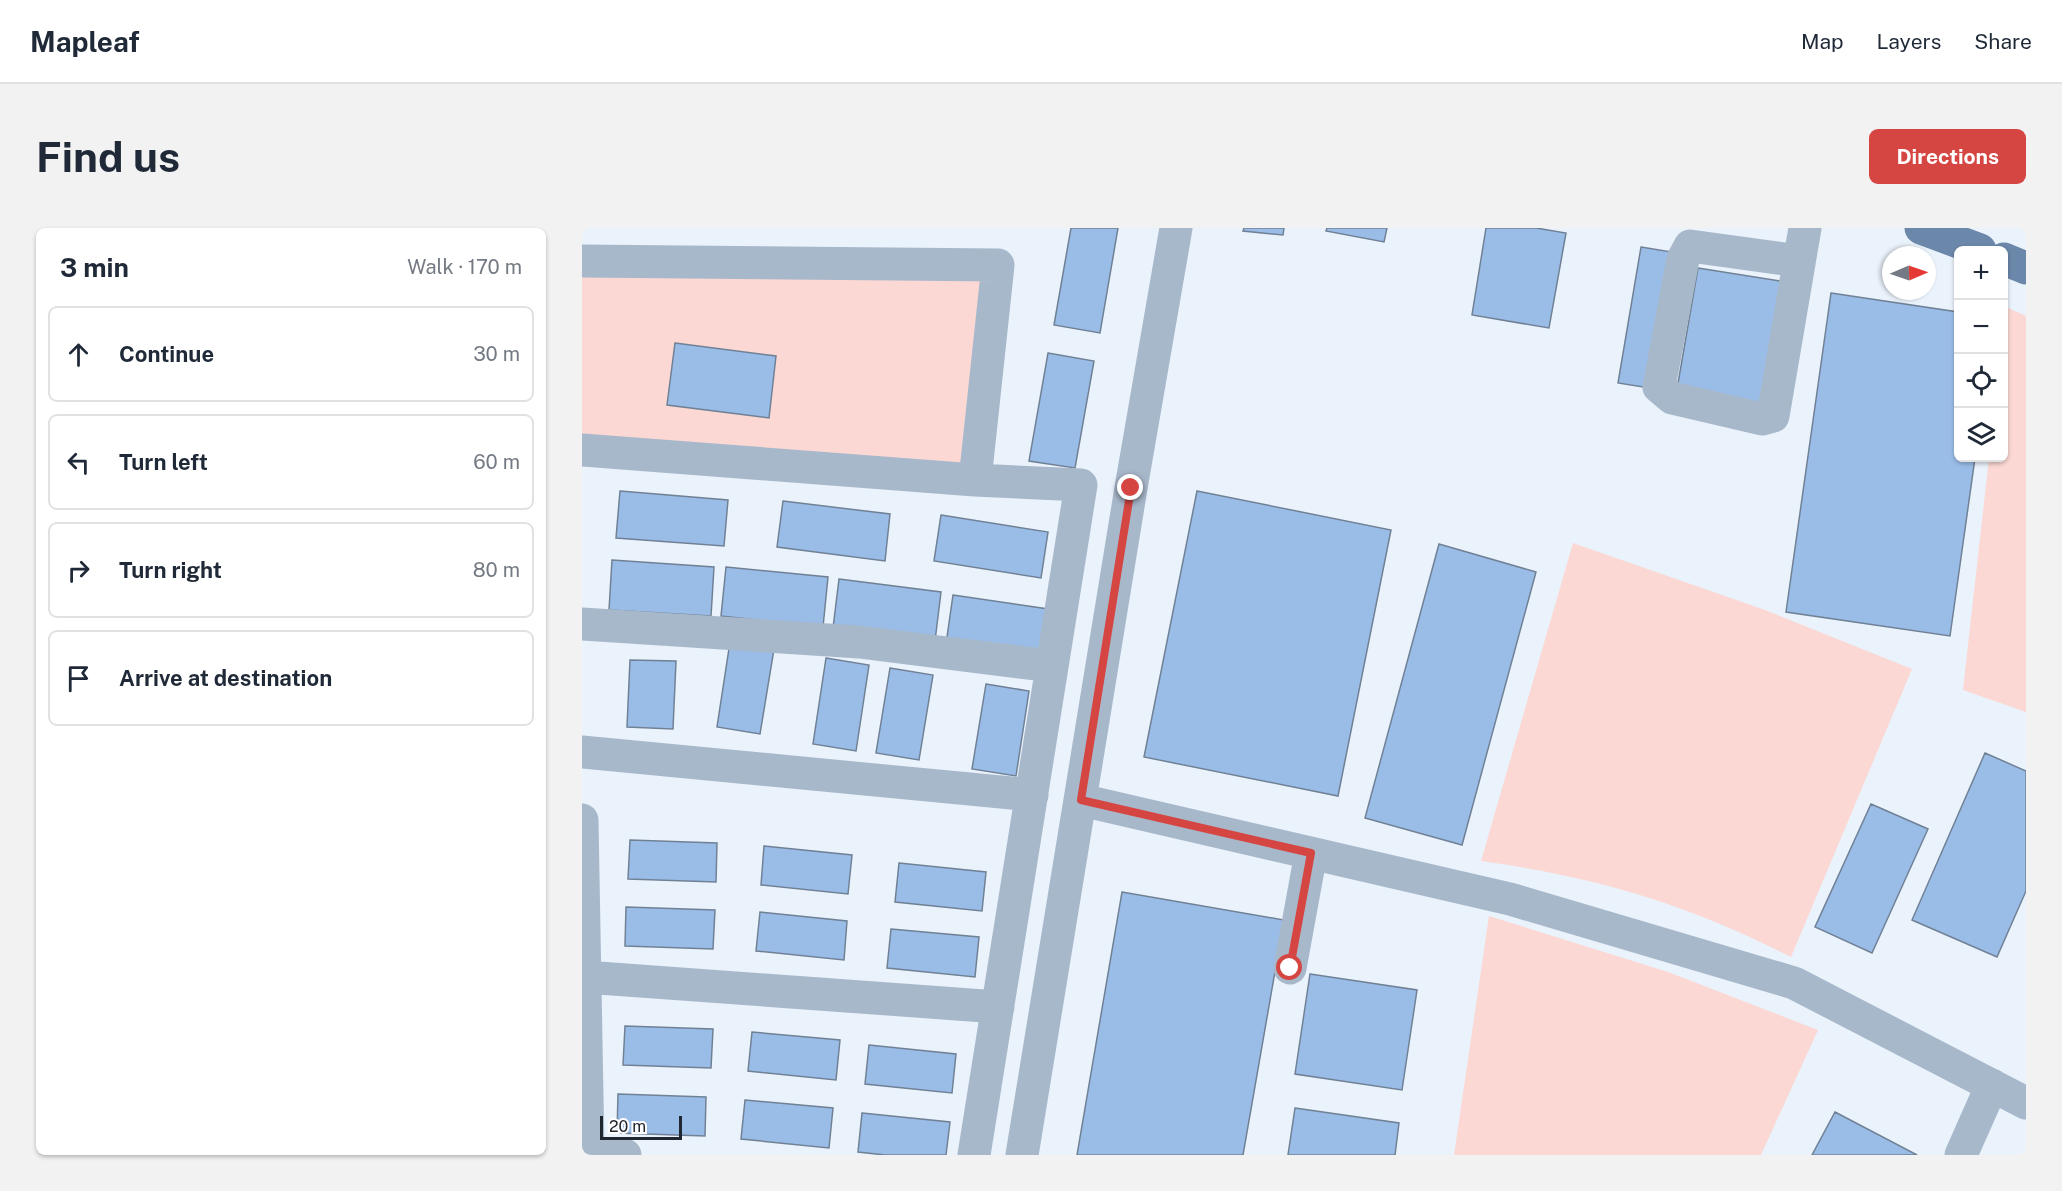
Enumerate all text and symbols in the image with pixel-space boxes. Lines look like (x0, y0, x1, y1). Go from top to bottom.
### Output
text: Mapleaf (30, 25, 140, 58)
text: Map (1801, 29, 1844, 54)
text: Layers (1877, 29, 1941, 54)
text: Share (1974, 29, 2032, 54)
button: Directions (1869, 129, 2026, 184)
text: Find us (36, 132, 180, 181)
north arrow (1882, 246, 1936, 300)
map controls (1954, 246, 2008, 462)
button: + (1954, 246, 2008, 300)
text: 3 min (60, 252, 129, 283)
text: Walk · 170 m (407, 255, 522, 279)
button: − (1954, 300, 2008, 354)
icon: ahead (62, 338, 95, 371)
text: Continue (119, 341, 214, 367)
text: 30 m (473, 342, 520, 366)
button: locate (1954, 354, 2008, 408)
button: layers (1954, 408, 2008, 462)
icon: left (62, 446, 95, 479)
text: Turn left (119, 449, 208, 475)
text: 60 m (473, 450, 520, 474)
route end (1117, 474, 1143, 500)
icon: right (62, 554, 95, 587)
text: Turn right (119, 557, 222, 583)
text: 80 m (473, 558, 520, 582)
icon: arrive (62, 662, 95, 695)
text: Arrive at destination (119, 665, 332, 691)
route start (1276, 954, 1302, 980)
scale bar (600, 1113, 682, 1140)
text: 20 m (609, 1117, 646, 1136)

